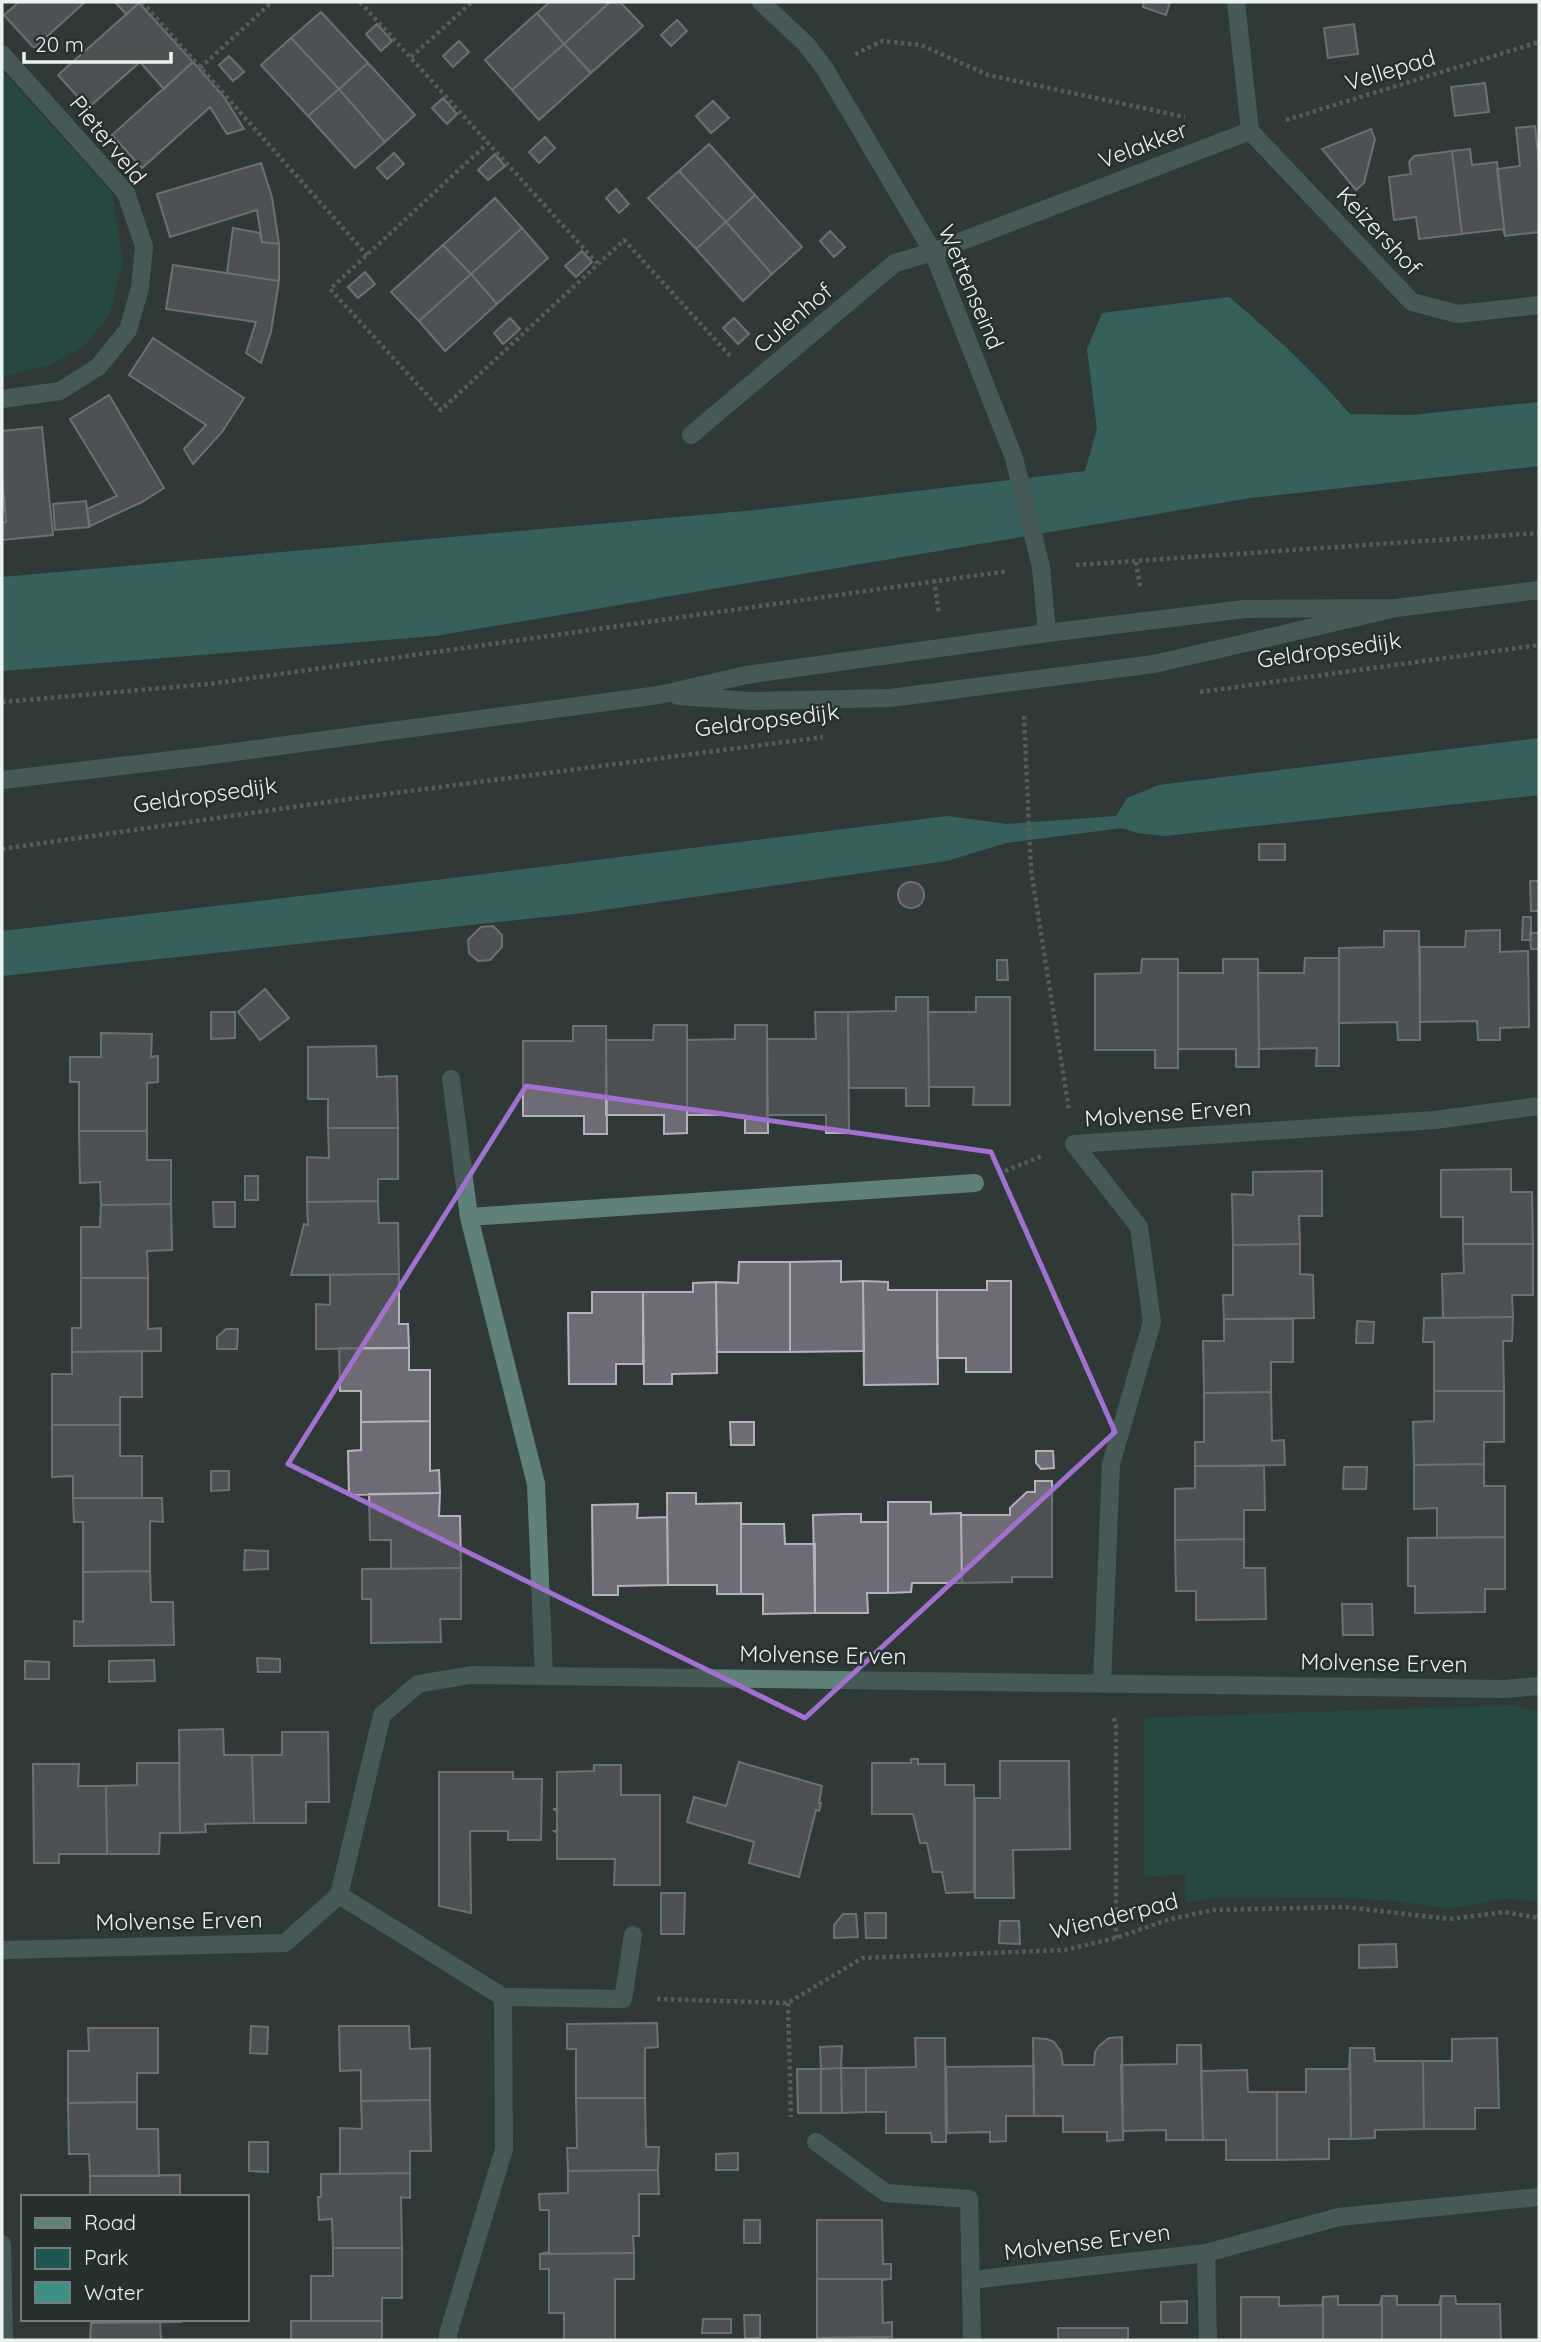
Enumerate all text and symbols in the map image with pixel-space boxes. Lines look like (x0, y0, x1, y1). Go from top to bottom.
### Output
scale bar (24, 21, 172, 65)
text: 20 m (35, 31, 84, 57)
street label: Vellepad (1341, 42, 1439, 97)
street label: Pieterveld (64, 89, 153, 190)
street label: Velakker (1094, 114, 1191, 175)
street label: Keizershof (1331, 180, 1428, 281)
street label: Wettenseind (932, 220, 1011, 353)
street label: Culenhof (747, 276, 838, 359)
street label: Geldropsedijk (1255, 625, 1403, 674)
street label: Geldropsedijk (693, 696, 841, 743)
street label: Geldropsedijk (131, 770, 279, 819)
street label: Molvense Erven (1083, 1092, 1252, 1133)
street label: Molvense Erven (739, 1639, 907, 1670)
street label: Molvense Erven (1300, 1647, 1468, 1678)
street label: Wienderpad (1047, 1886, 1181, 1945)
street label: Molvense Erven (95, 1905, 263, 1936)
legend (21, 2195, 248, 2321)
text: Road (84, 2209, 136, 2235)
street label: Molvense Erven (1002, 2217, 1172, 2266)
text: Park (84, 2244, 128, 2270)
text: Water (84, 2279, 144, 2305)

